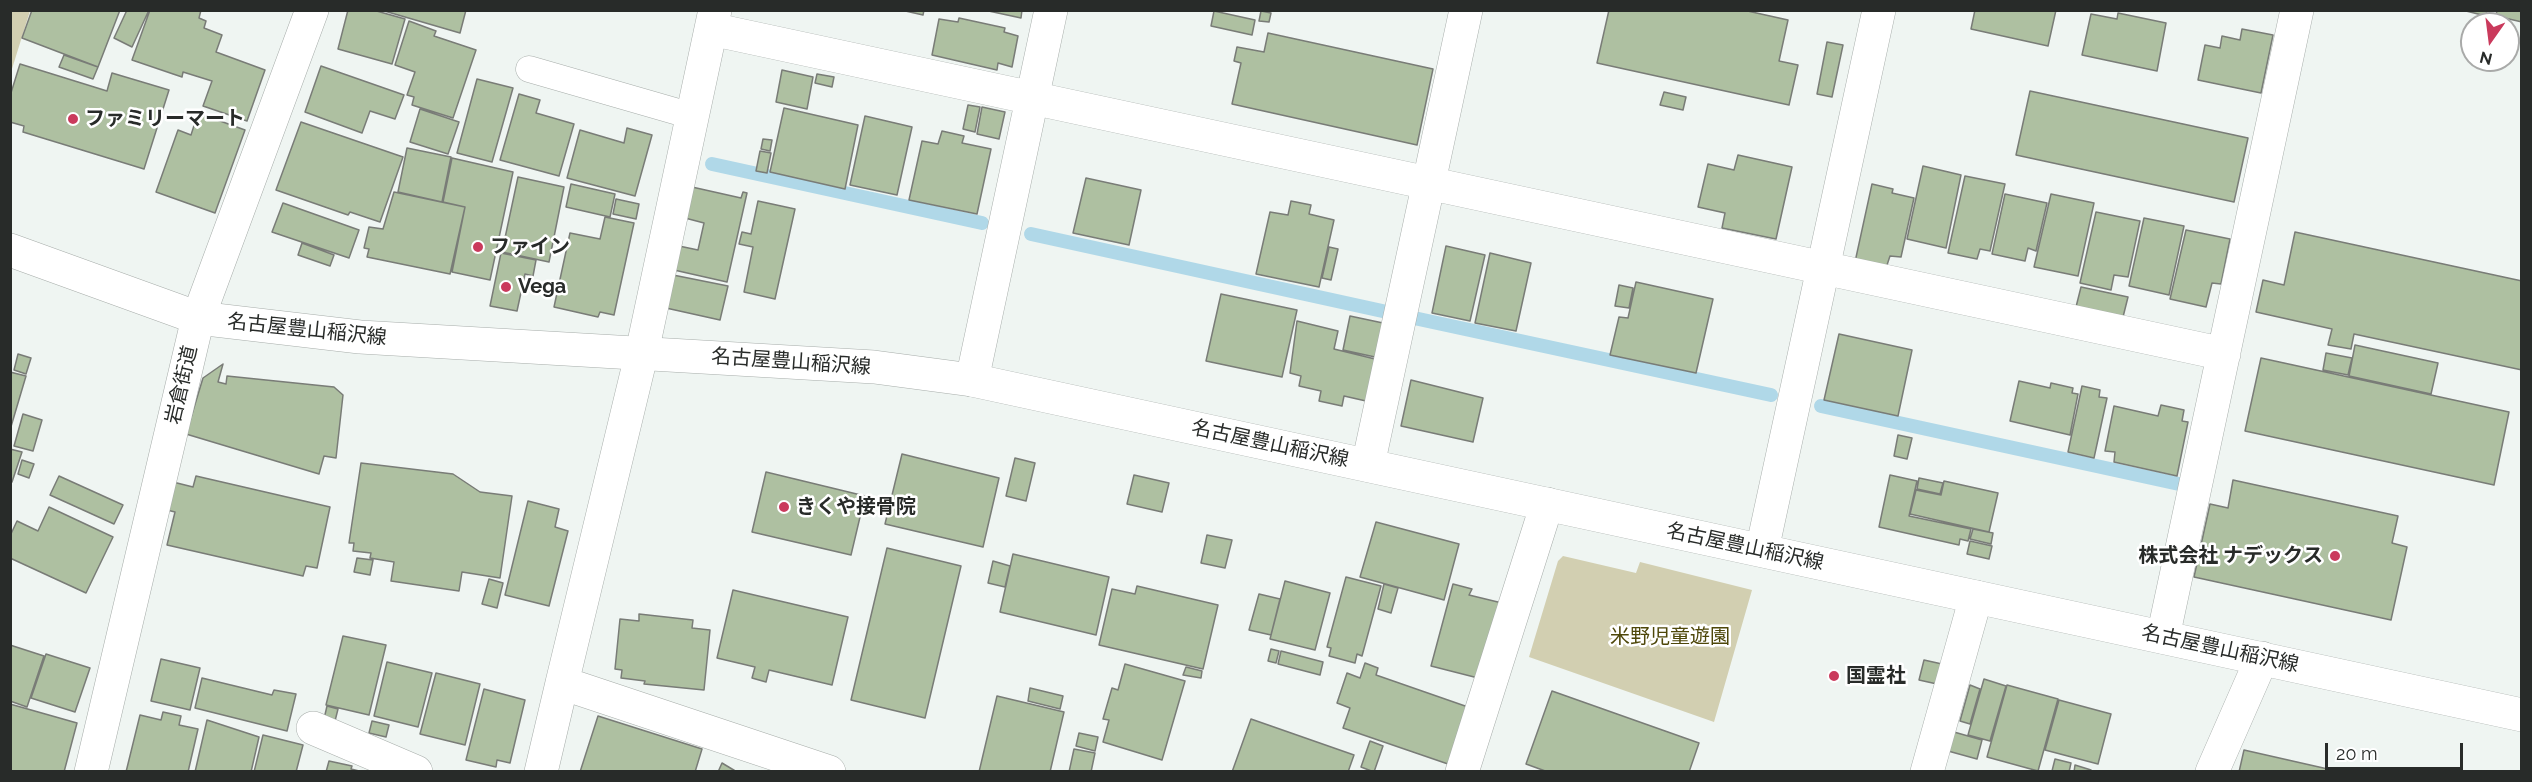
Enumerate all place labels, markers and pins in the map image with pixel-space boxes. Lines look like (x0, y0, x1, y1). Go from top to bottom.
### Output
place label: ファミリーマート (85, 107, 245, 131)
marker: ファミリーマート (66, 112, 80, 126)
place label: ファイン (490, 235, 570, 259)
marker: ファイン (471, 240, 485, 254)
place label: Vega (518, 275, 566, 299)
marker: Vega (499, 280, 513, 294)
place label: きくや接骨院 (796, 495, 916, 519)
marker: きくや接骨院 (777, 500, 791, 514)
place label: 株式会社 ナデックス (2138, 544, 2323, 568)
marker: 株式会社 ナデックス (2328, 549, 2342, 563)
place label: 国霊社 (1846, 664, 1906, 688)
marker: 国霊社 (1827, 669, 1841, 683)

